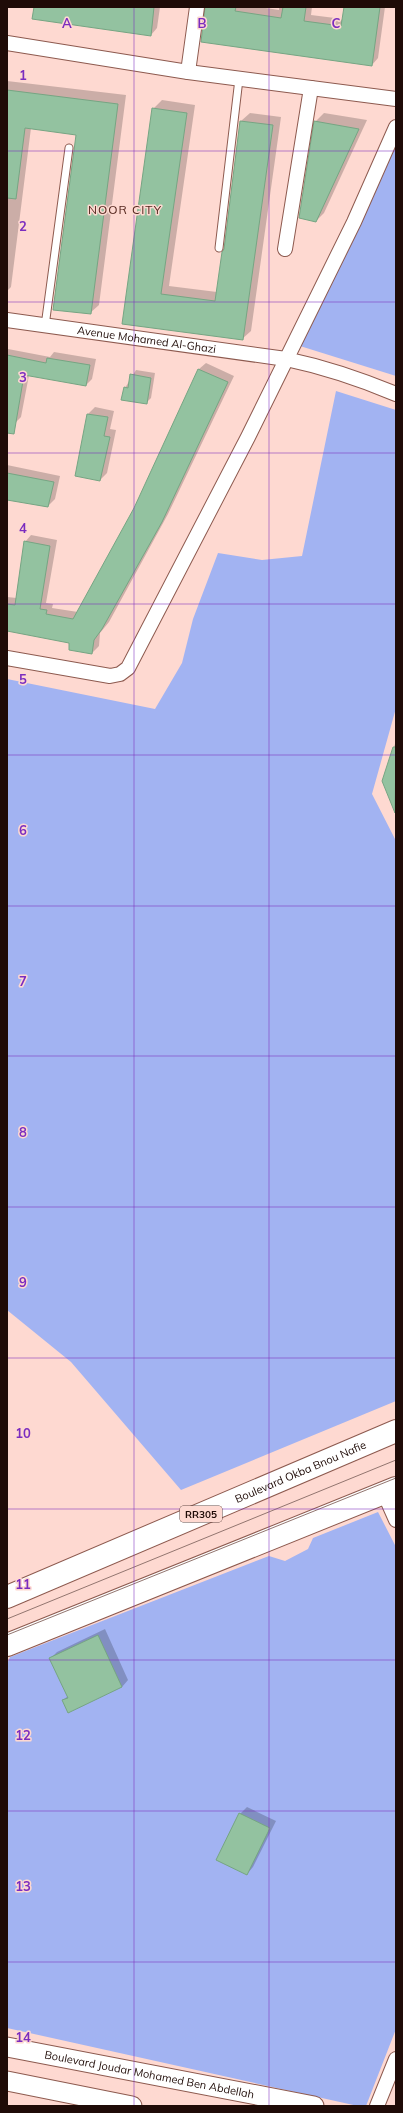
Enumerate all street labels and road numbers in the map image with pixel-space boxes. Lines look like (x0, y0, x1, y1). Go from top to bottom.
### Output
street label: Avenue Mohamed Al-Ghazi (76, 323, 217, 356)
street label: Boulevard Okba Bnou Nafie (233, 1438, 368, 1506)
road number: RR305 (180, 1506, 222, 1522)
street label: Boulevard Joudar Mohamed Ben Abdellah (43, 2047, 255, 2101)

